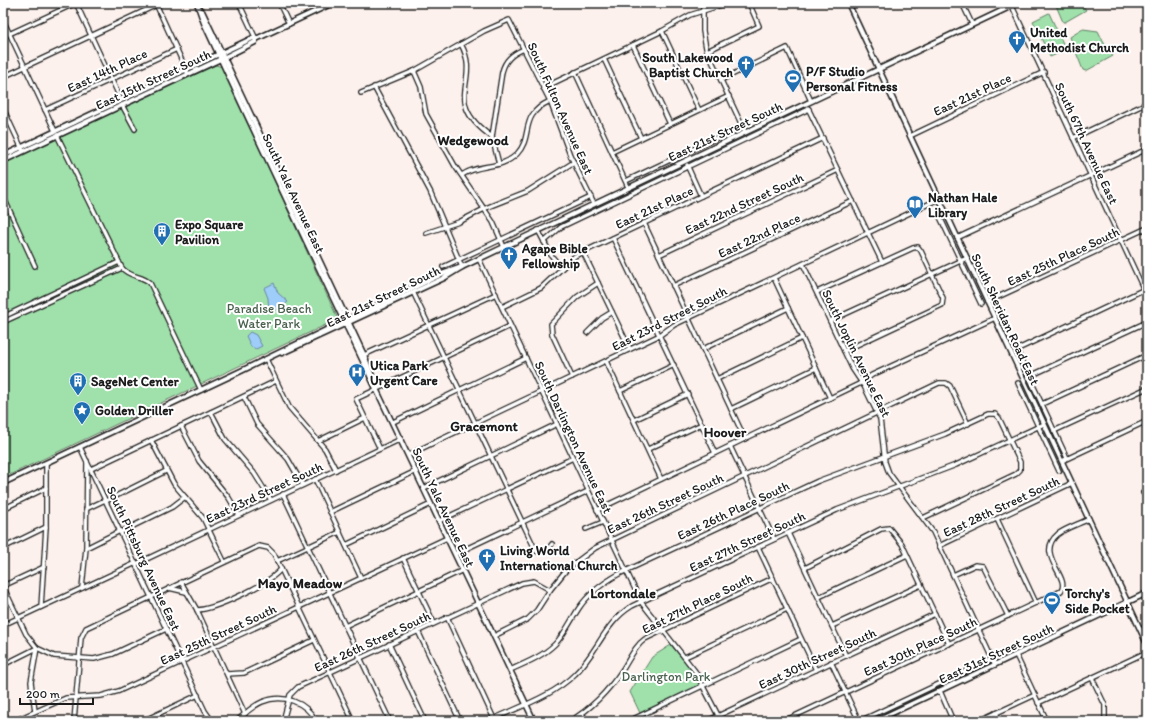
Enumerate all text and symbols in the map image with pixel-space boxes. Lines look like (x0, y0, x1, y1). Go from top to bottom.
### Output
place label: United Methodist Church (1030, 25, 1130, 55)
church icon: United Methodist Church (1007, 29, 1027, 54)
street label: South Fulton Avenue East (525, 40, 597, 177)
street label: East 14th Place (65, 45, 150, 95)
street label: East 15th Street South (93, 46, 213, 113)
place label: South Lakewood Baptist Church (642, 50, 734, 81)
church icon: South Lakewood Baptist Church (736, 54, 756, 79)
place label: P/F Studio Personal Fitness (806, 64, 898, 94)
sports icon: P/F Studio Personal Fitness (783, 68, 803, 93)
street label: East 21st Place (931, 70, 1014, 119)
street label: South 67th Avenue East (1052, 80, 1121, 207)
street label: East 21st Street South (666, 98, 785, 165)
street label: South Yale Avenue East (259, 131, 328, 256)
district label: Wedgewood (437, 132, 509, 149)
street label: East 22nd Street South (683, 169, 806, 238)
street label: East 21st Place (613, 183, 696, 232)
place label: Nathan Hale Library (928, 190, 997, 221)
library icon: Nathan Hale Library (905, 194, 925, 219)
street label: East 22nd Place (716, 210, 803, 261)
place label: Expo Square Pavilion (175, 217, 244, 247)
building icon: Expo Square Pavilion (152, 221, 172, 246)
street label: East 25th Place South (1005, 224, 1122, 289)
place label: Agape Bible Fellowship (521, 241, 588, 272)
church icon: Agape Bible Fellowship (499, 245, 519, 270)
street label: South Sheridan Road East (968, 251, 1043, 388)
street label: East 21st Street South (324, 262, 443, 330)
street label: East 23rd Street South (609, 283, 729, 354)
street label: South Joplin Avenue East (819, 287, 894, 420)
park label: Paradise Beach Water Park (227, 301, 312, 331)
place label: Utica Park Urgent Care (370, 358, 438, 389)
street label: South Darlington Avenue East (532, 359, 616, 516)
hospital icon: Utica Park Urgent Care (347, 362, 367, 387)
building icon: SageNet Center (68, 371, 88, 396)
place label: SageNet Center (91, 374, 180, 390)
place icon: Golden Driller (72, 400, 92, 425)
place label: Golden Driller (95, 403, 174, 418)
district label: Gracemont (450, 418, 519, 435)
district label: Hoover (704, 424, 747, 441)
street label: South Yale Avenue East (409, 445, 478, 570)
street label: East 23rd Street South (203, 459, 325, 526)
street label: East 26th Street South (605, 470, 726, 537)
street label: East 28th Street South (941, 473, 1062, 540)
street label: East 26th Place South (675, 478, 792, 543)
street label: South Pittsburg Avenue East (103, 484, 184, 633)
street label: East 27th Street South (687, 508, 808, 575)
place label: Living World International Church (500, 543, 618, 573)
church icon: Living World International Church (477, 547, 497, 572)
street label: East 27th Place South (639, 570, 755, 637)
district label: Mayo Meadow (258, 575, 343, 592)
district label: Lortondale (590, 585, 656, 602)
place label: Torchy's Side Pocket (1064, 586, 1130, 616)
sports icon: Torchy's Side Pocket (1042, 590, 1062, 615)
street label: East 25th Street South (158, 601, 279, 668)
street label: East 26th Street South (312, 608, 433, 675)
street label: East 30th Place South (861, 613, 979, 679)
street label: East 31st Street South (937, 620, 1056, 687)
street label: East 30th Street South (756, 625, 878, 692)
park label: Darlington Park (622, 669, 711, 684)
scale bar (20, 680, 93, 706)
text: 200 m (26, 687, 60, 701)

